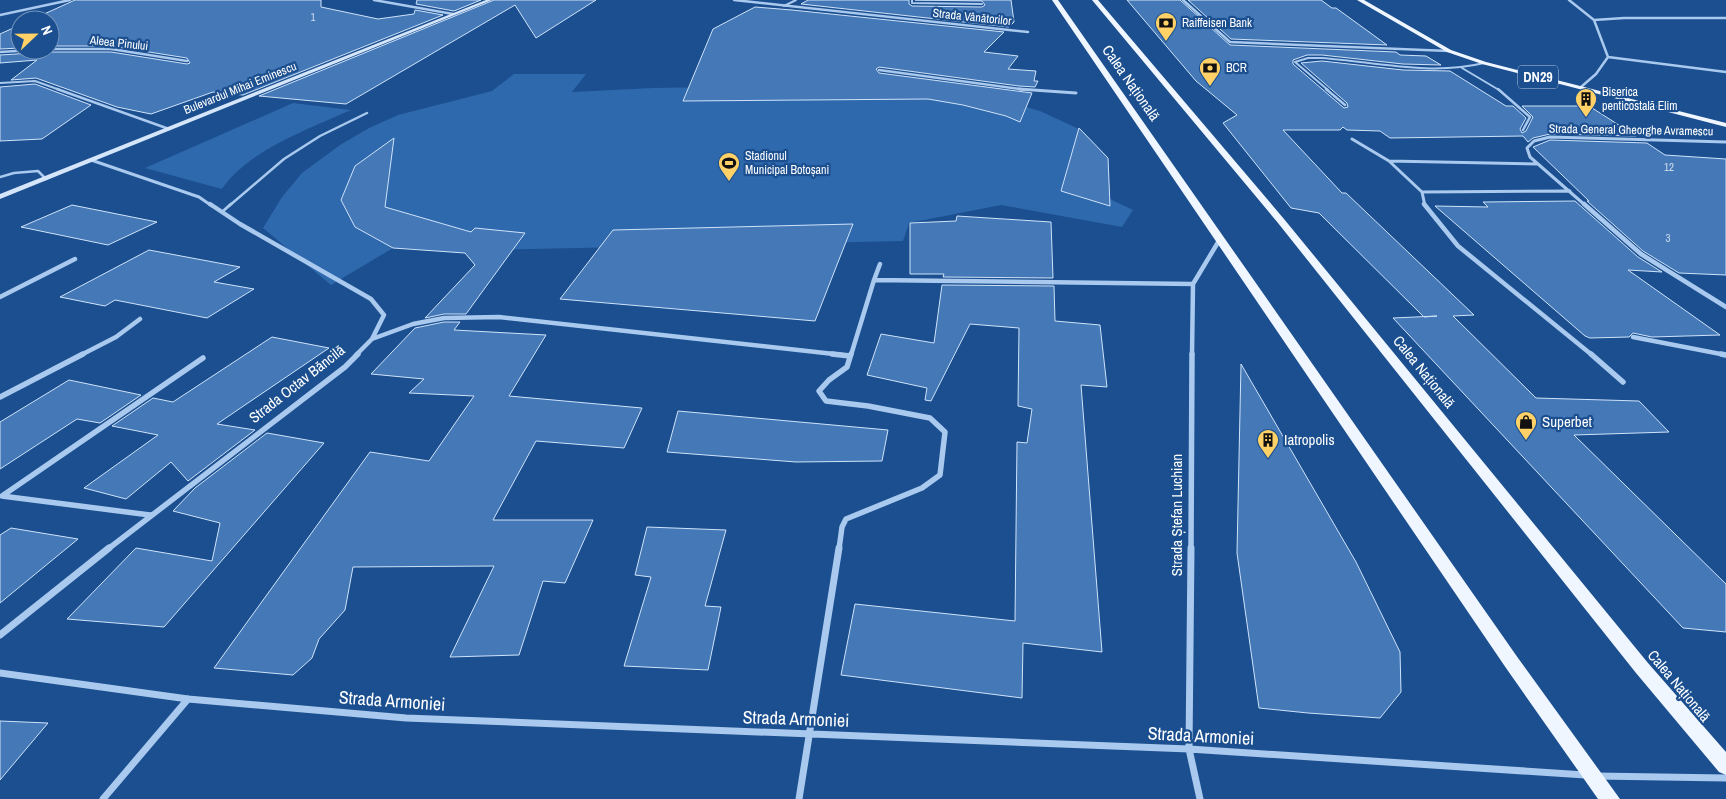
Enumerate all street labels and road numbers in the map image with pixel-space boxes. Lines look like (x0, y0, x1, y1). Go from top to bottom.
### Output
street label: Strada Vânătorilor (932, 5, 1013, 29)
street label: Aleea Pinului (88, 32, 149, 54)
street label: Calea Națională (1098, 41, 1165, 125)
street label: Bulevardul Mihai Eminescu (181, 58, 299, 118)
road number: DN29 (1518, 66, 1558, 88)
street label: Strada General Gheorghe Avramescu (1549, 121, 1713, 139)
street label: Calea Națională (1388, 331, 1460, 413)
street label: Strada Octav Băncilă (244, 339, 349, 428)
street label: Strada Ștefan Luchian (1166, 454, 1187, 576)
street label: Calea Națională (1643, 645, 1716, 726)
street label: Strada Armoniei (338, 684, 446, 717)
street label: Strada Armoniei (742, 704, 850, 733)
street label: Strada Armoniei (1147, 720, 1255, 751)

